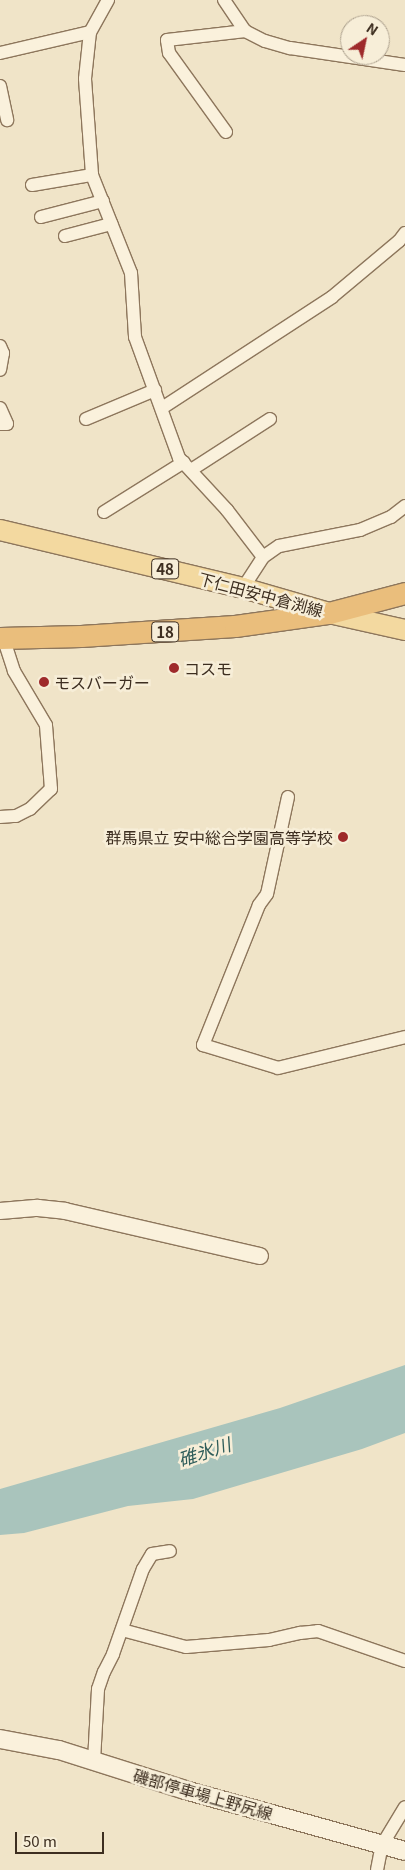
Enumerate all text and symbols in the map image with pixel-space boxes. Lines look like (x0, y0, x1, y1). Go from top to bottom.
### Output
north arrow (340, 15, 390, 65)
text: N (363, 17, 383, 40)
road number: 48 (150, 556, 180, 582)
street label: 下仁田安中倉渕線 (197, 568, 325, 620)
road number: 18 (150, 620, 180, 644)
place label: コスモ (184, 658, 232, 678)
marker: コスモ (168, 662, 180, 674)
place label: モスバーガー (54, 672, 150, 692)
marker: モスバーガー (38, 676, 50, 688)
place label: 群馬県立 安中総合学園高等学校 (105, 827, 333, 847)
marker: 群馬県立 安中総合学園高等学校 (337, 831, 349, 843)
water label: 碓氷川 (175, 1432, 233, 1470)
street label: 磯部停車場上野尻線 (131, 1765, 275, 1823)
scale bar (18, 1822, 106, 1854)
text: 50 m (23, 1830, 57, 1851)

